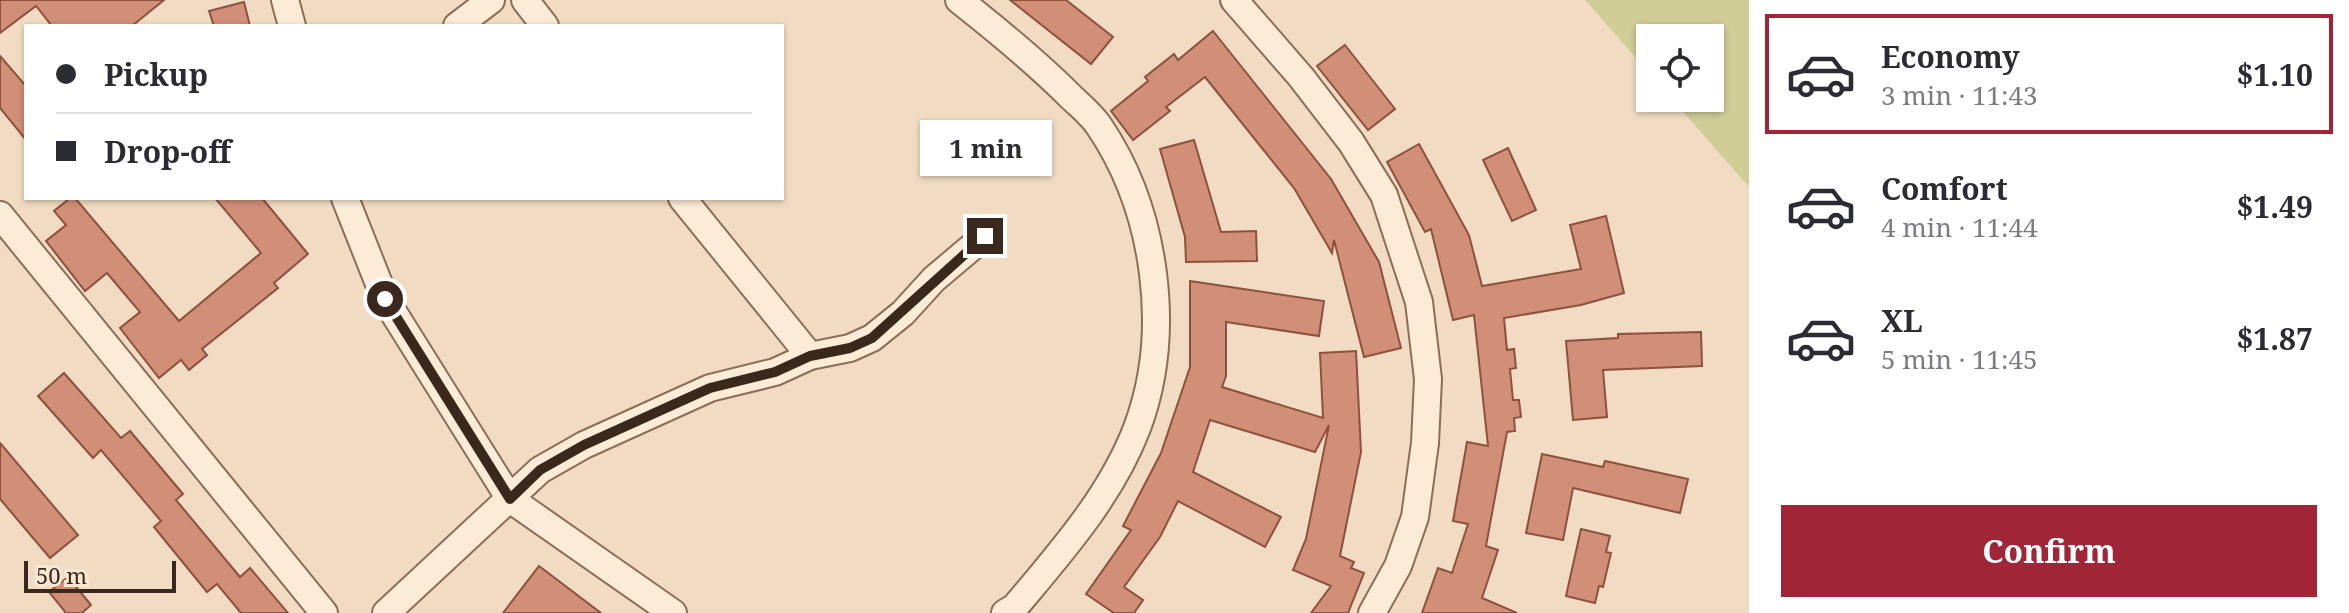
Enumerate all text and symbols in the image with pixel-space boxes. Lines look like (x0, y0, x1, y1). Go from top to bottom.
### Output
map controls (1636, 24, 1724, 112)
button: locate (1636, 24, 1724, 112)
text: Economy (1881, 36, 2020, 77)
icon: car (1785, 38, 1857, 110)
text: Pickup (104, 54, 208, 95)
text: $1.10 (2236, 54, 2313, 95)
text: 3 min · 11:43 (1881, 77, 2038, 113)
callout: 1 min (919, 120, 1051, 176)
text: 1 min (949, 130, 1023, 166)
text: Drop-off (104, 131, 231, 172)
text: Comfort (1881, 168, 2008, 209)
icon: car (1785, 170, 1857, 242)
text: $1.49 (2236, 186, 2313, 227)
text: 4 min · 11:44 (1881, 209, 2038, 245)
route end (967, 218, 1003, 254)
route start (367, 281, 403, 317)
text: XL (1881, 300, 1923, 341)
icon: car (1785, 302, 1857, 374)
text: $1.87 (2236, 318, 2313, 359)
text: 5 min · 11:45 (1881, 341, 2038, 377)
button: Confirm (1781, 505, 2317, 597)
scale bar (24, 557, 176, 593)
text: 50 m (36, 560, 87, 590)

